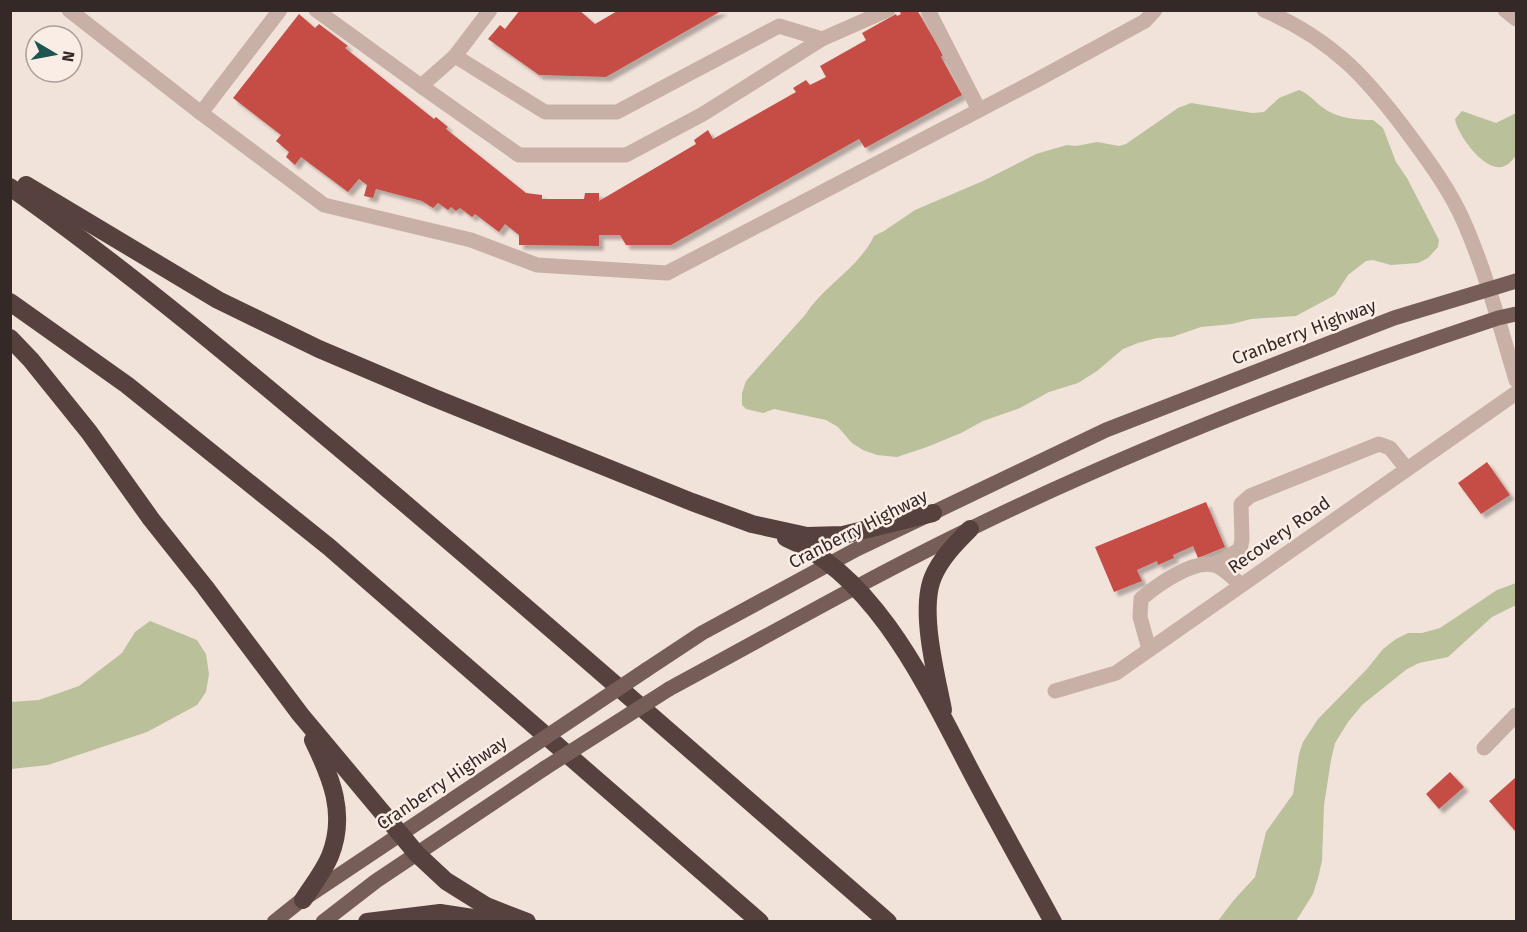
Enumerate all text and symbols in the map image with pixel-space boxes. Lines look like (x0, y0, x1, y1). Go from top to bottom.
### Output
north arrow (24, 24, 84, 84)
text: N (58, 50, 79, 63)
street label: Cranberry Highway (1229, 294, 1379, 370)
street label: Cranberry Highway (785, 484, 931, 573)
street label: Recovery Road (1224, 492, 1334, 578)
street label: Cranberry Highway (373, 731, 512, 835)

